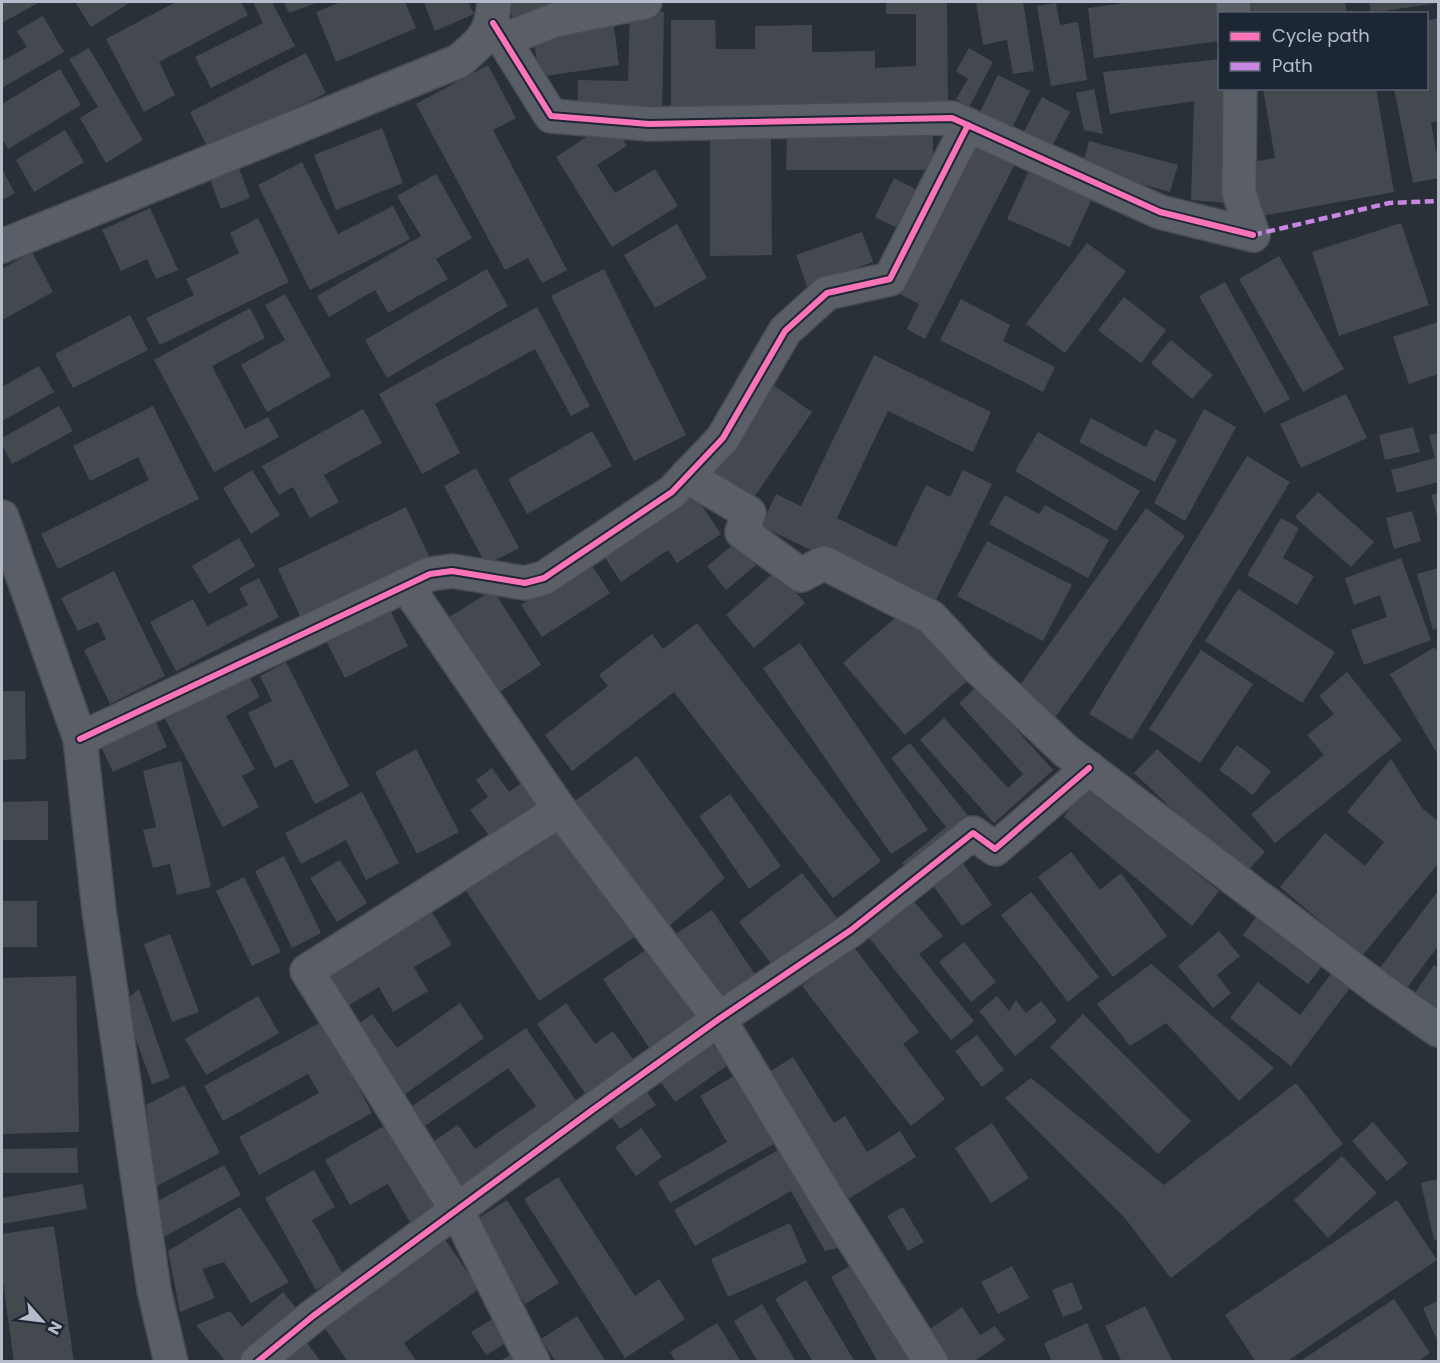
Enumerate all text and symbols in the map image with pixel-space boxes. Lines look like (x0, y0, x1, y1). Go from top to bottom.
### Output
legend (1218, 12, 1428, 90)
text: Cycle path (1272, 23, 1370, 48)
text: Path (1272, 53, 1313, 78)
north arrow (12, 1291, 72, 1351)
text: N (42, 1317, 68, 1339)

